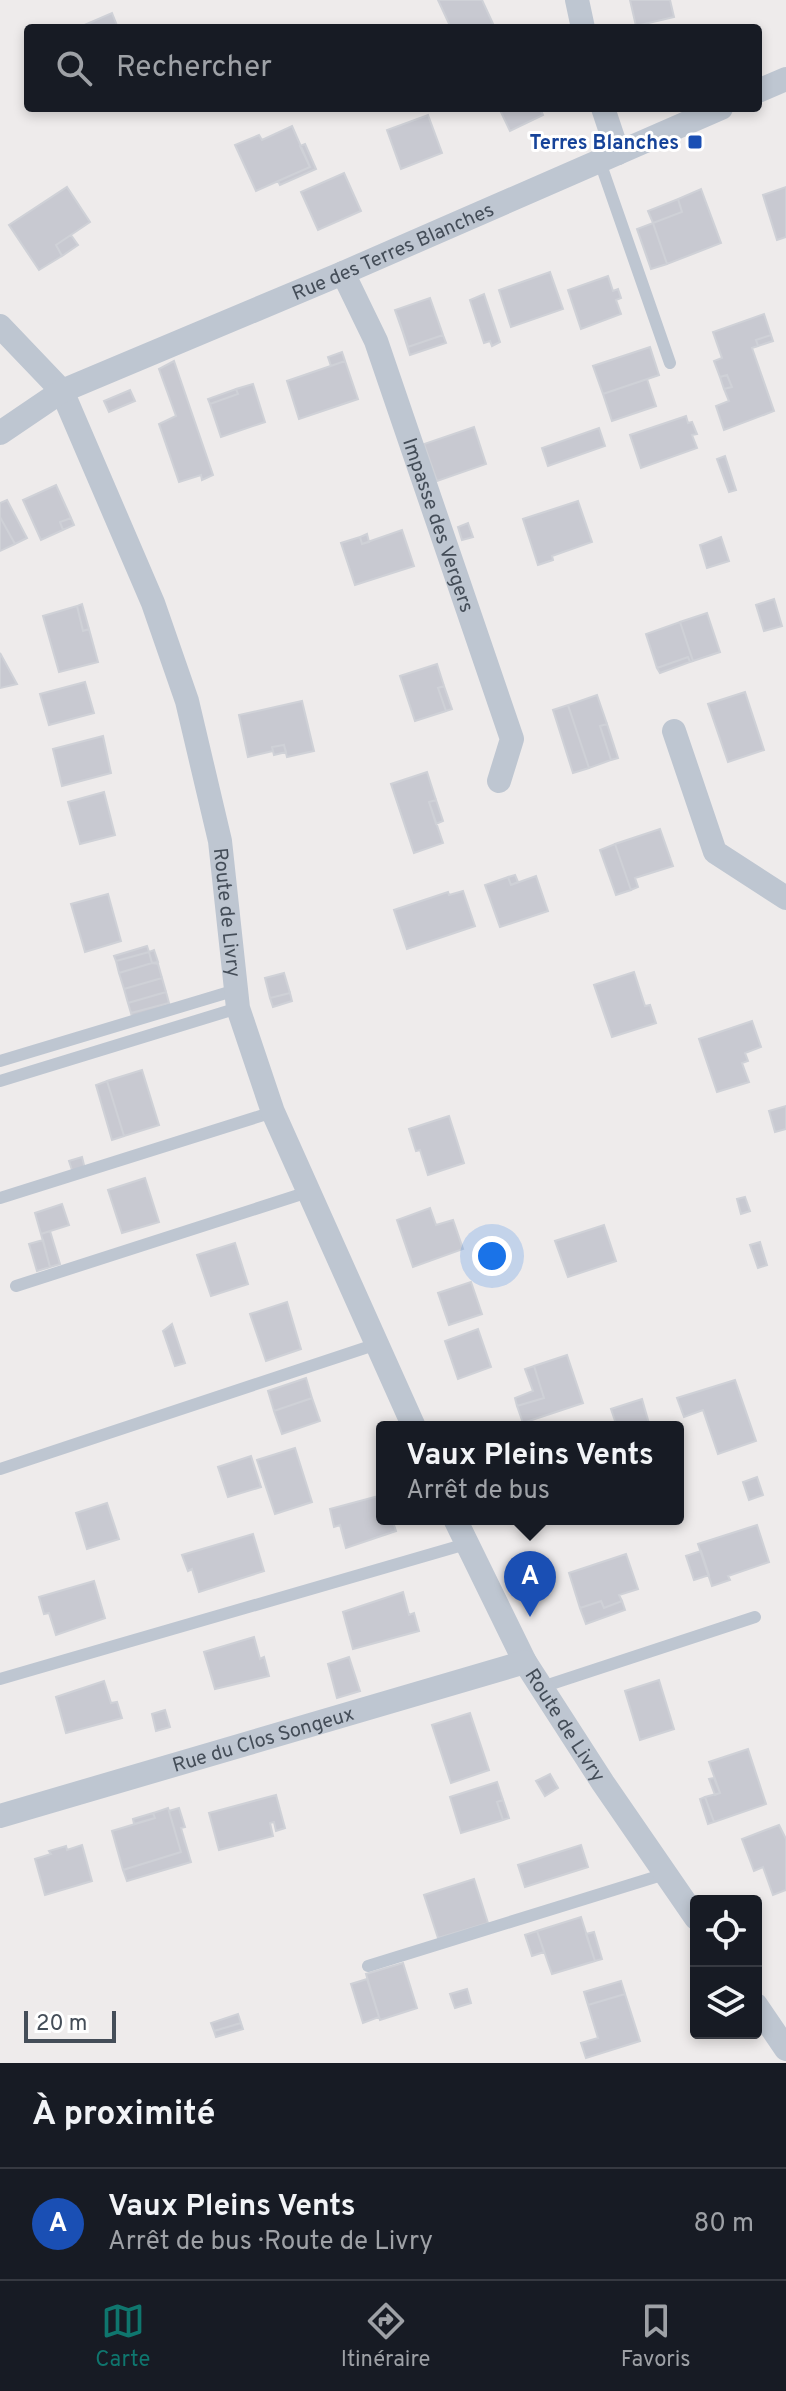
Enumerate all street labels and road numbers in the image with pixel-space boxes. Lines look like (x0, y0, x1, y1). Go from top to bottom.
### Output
street label: Rue des Terres Blanches (289, 198, 498, 308)
street label: Impasse des Vergers (395, 435, 479, 616)
street label: Route de Livry (206, 847, 246, 979)
street label: Route de Livry (518, 1664, 610, 1788)
street label: Rue du Clos Songeux (170, 1702, 357, 1780)

